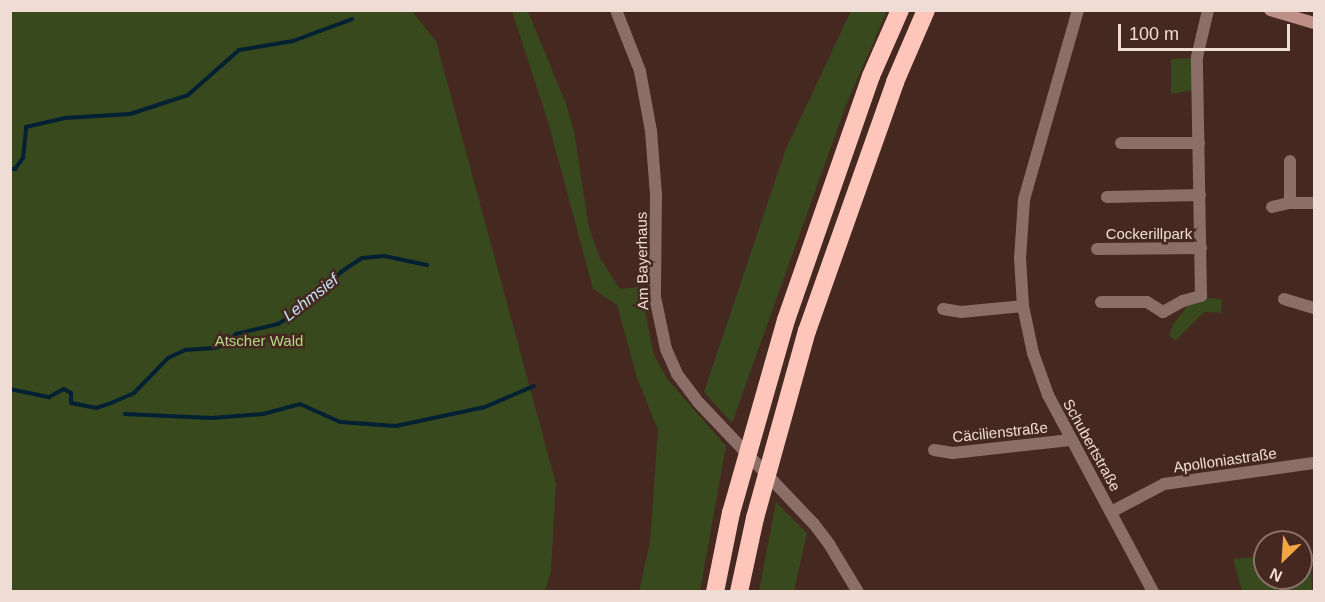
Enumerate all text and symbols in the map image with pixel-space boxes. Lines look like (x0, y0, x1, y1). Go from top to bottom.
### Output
scale bar (1121, 12, 1294, 50)
text: 100 m (1129, 24, 1179, 44)
street label: Am Bayerhaus (632, 212, 652, 310)
street label: Cockerillpark (1106, 225, 1192, 243)
water label: Lehmsief (280, 270, 342, 326)
park label: Atscher Wald (215, 332, 303, 350)
street label: Schubertstraße (1059, 396, 1125, 494)
street label: Cäcilienstraße (951, 418, 1049, 446)
street label: Apolloniastraße (1172, 444, 1278, 476)
north arrow (1253, 530, 1313, 590)
text: N (1267, 565, 1285, 585)

